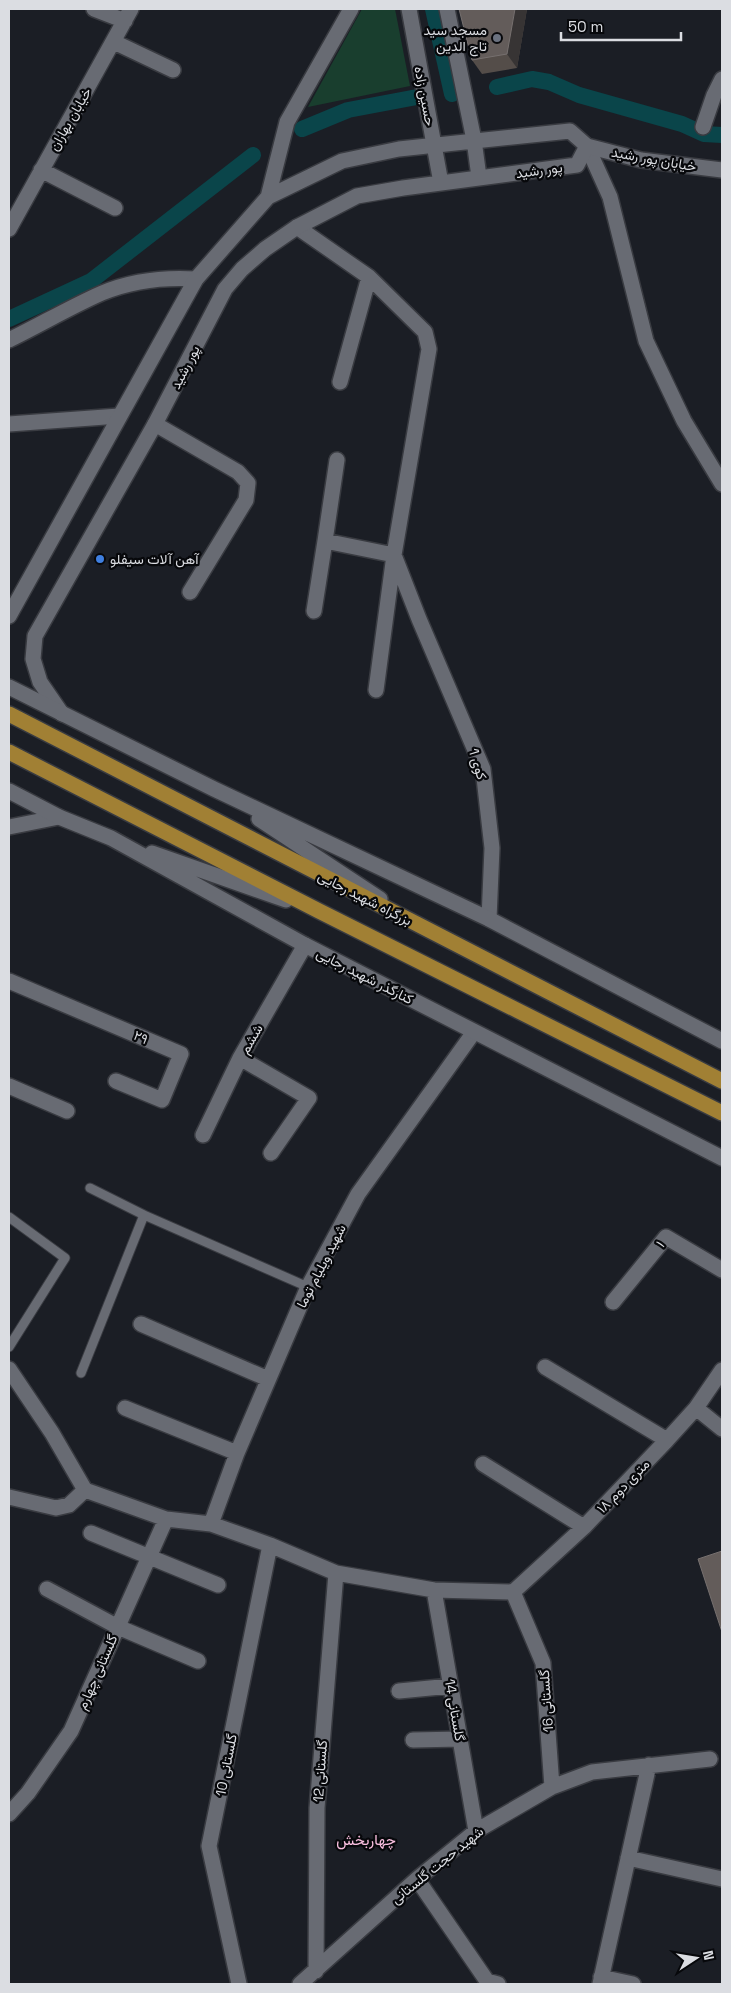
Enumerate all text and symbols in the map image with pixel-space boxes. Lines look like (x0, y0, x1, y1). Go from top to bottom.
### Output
scale bar (561, 10, 681, 42)
text: 50 m (568, 17, 603, 36)
place label: مسجد سید تاج الدین (424, 21, 487, 57)
marker: مسجد سید تاج الدین (491, 32, 503, 44)
street label: حسین زاده (410, 64, 440, 128)
street label: خیابان بهاران (45, 84, 95, 154)
street label: خیابان پور رشید (610, 143, 698, 176)
street label: پور رشید (514, 158, 564, 183)
street label: پور رشید (166, 342, 205, 392)
place label: آهن آلات سیفلو (110, 550, 200, 568)
marker: آهن آلات سیفلو (94, 553, 106, 565)
street label: کوی 1 (465, 746, 491, 782)
street label: بزرگراه شهید رجایی (315, 867, 415, 929)
street label: کنارگذر شهید رجایی (314, 944, 416, 1008)
street label: ششم (235, 1021, 267, 1057)
street label: ۲۹ (131, 1026, 151, 1048)
street label: شهید ویلیام توما (292, 1221, 350, 1311)
street label: ۱ (652, 1237, 668, 1251)
street label: ۱۸ متری دوم (593, 1455, 653, 1517)
street label: گلستانی چهارم (72, 1632, 122, 1713)
street label: گلستانی 16 (535, 1669, 557, 1733)
street label: گلستانی 14 (441, 1678, 469, 1742)
street label: گلستانی 10 (211, 1732, 241, 1798)
street label: گلستانی 12 (309, 1739, 331, 1803)
street label: شهید حجت گلستانی (387, 1822, 487, 1908)
district label: چهاربخش (336, 1830, 396, 1850)
north arrow (671, 1933, 721, 1983)
text: N (699, 1949, 718, 1962)

